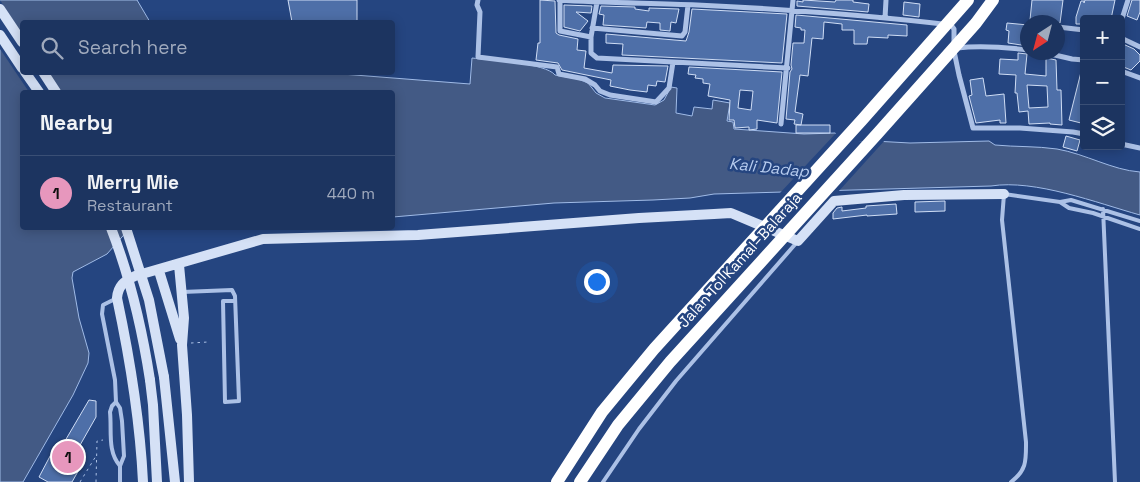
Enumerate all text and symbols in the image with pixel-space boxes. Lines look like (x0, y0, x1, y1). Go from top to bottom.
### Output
north arrow (1020, 15, 1065, 60)
map controls (1080, 15, 1125, 150)
button: + (1080, 15, 1125, 60)
search box (20, 20, 395, 75)
icon: search (38, 34, 66, 62)
text: Search here (78, 35, 188, 60)
button: − (1080, 60, 1125, 105)
button: layers (1080, 105, 1125, 150)
text: Nearby (40, 109, 113, 136)
water label: Kali Dadap (728, 153, 811, 182)
text: Merry Mie (87, 170, 179, 195)
text: 1 (52, 183, 60, 204)
text: 440 m (327, 183, 375, 204)
street label: Jalan Tol Kamal–Balaraja (674, 188, 806, 331)
text: Restaurant (87, 195, 173, 216)
your location (584, 269, 610, 295)
pin: 1 (52, 438, 84, 476)

